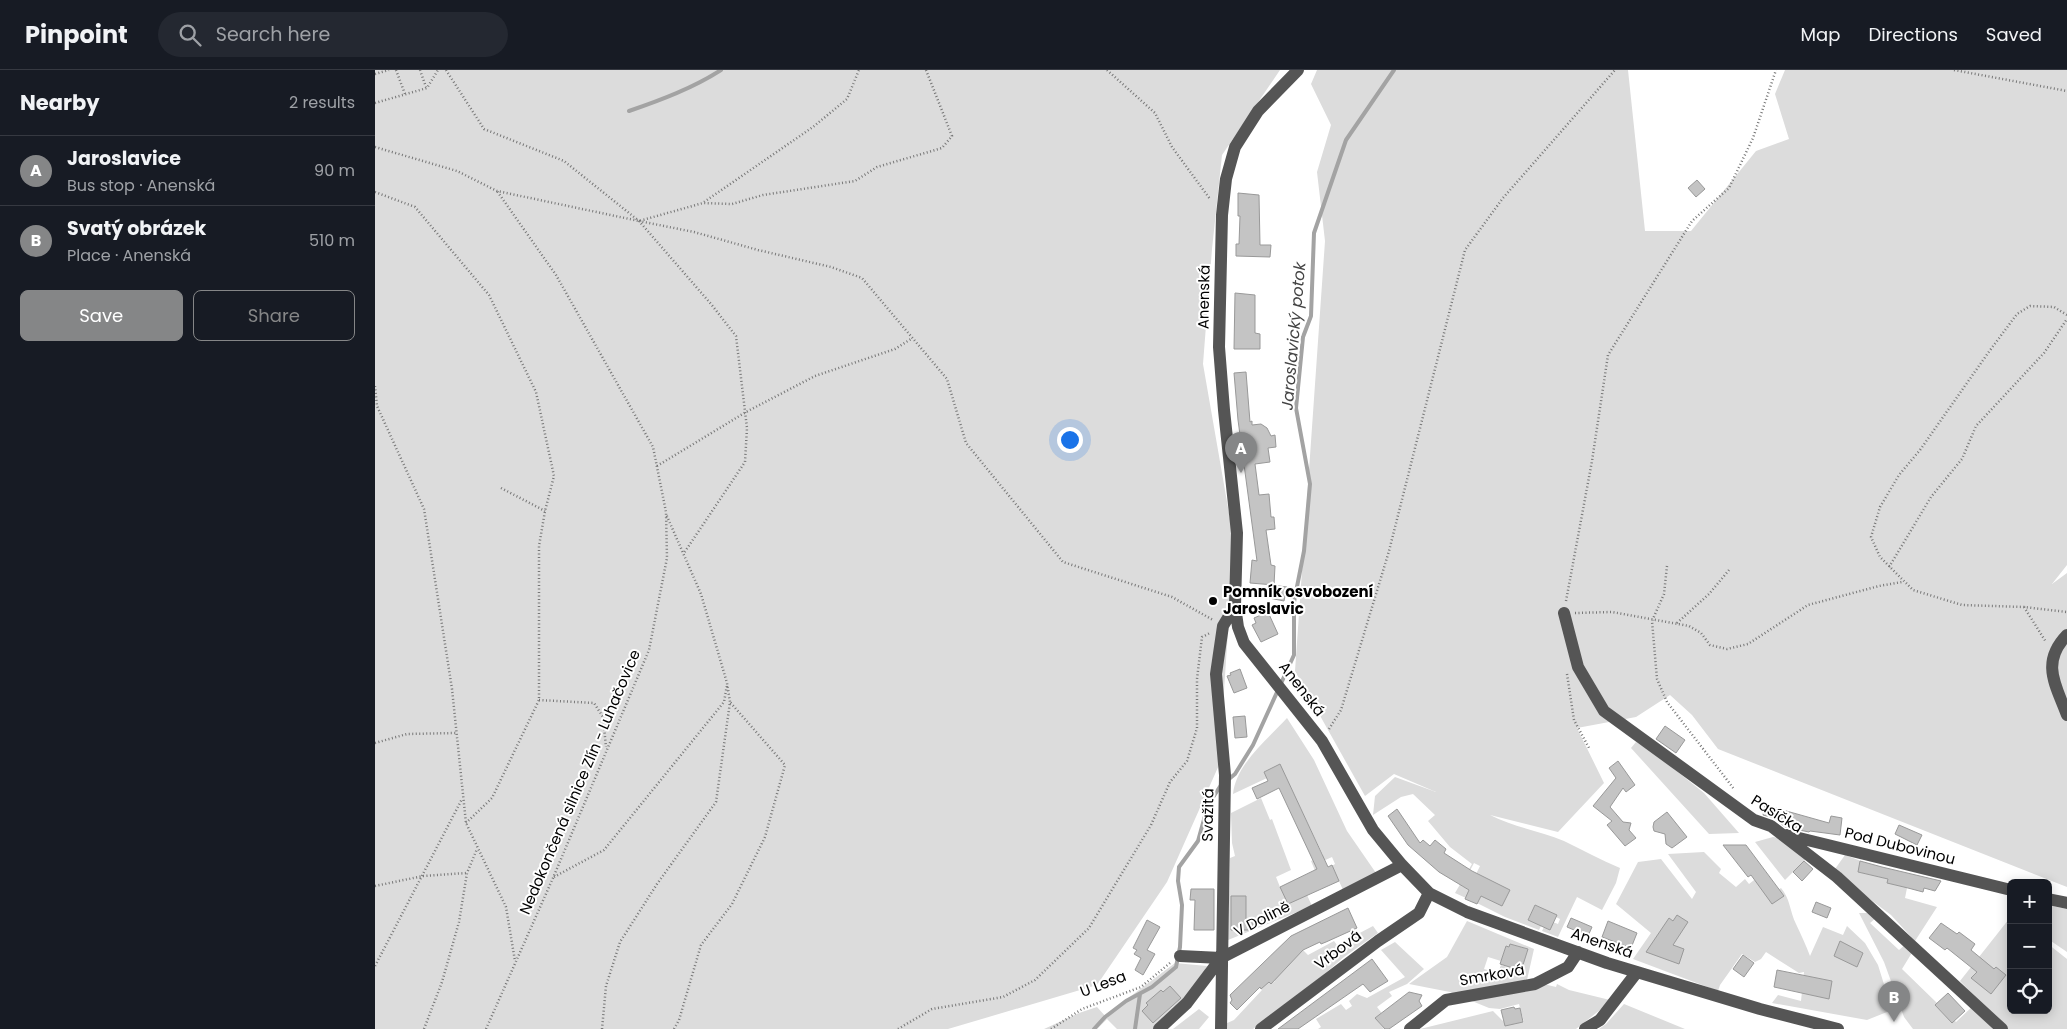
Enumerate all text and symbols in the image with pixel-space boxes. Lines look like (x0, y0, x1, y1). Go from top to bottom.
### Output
search box (158, 12, 508, 57)
text: Pinpoint (25, 18, 128, 51)
icon: search (176, 21, 204, 49)
text: Search here (216, 21, 330, 48)
text: Map (1801, 22, 1840, 47)
text: Directions (1868, 22, 1958, 47)
text: Saved (1986, 22, 2042, 47)
text: Nearby (20, 88, 100, 117)
text: 2 results (289, 91, 355, 114)
text: Jaroslavice (67, 145, 181, 172)
text: A (30, 159, 42, 182)
text: 90 m (314, 159, 355, 182)
text: Bus stop · Anenská (67, 174, 215, 197)
text: Svatý obrázek (67, 215, 206, 242)
text: B (31, 229, 41, 252)
text: 510 m (309, 229, 355, 252)
text: Place · Anenská (67, 244, 191, 267)
water label: Jaroslavický potok (1276, 260, 1311, 411)
street label: Anenská (1192, 265, 1215, 329)
button: Save (20, 290, 183, 341)
button: Share (193, 290, 355, 341)
your location (1057, 427, 1083, 453)
pin: A (1225, 432, 1257, 473)
place label: Pomník osvobození Jaroslavic (1223, 581, 1374, 619)
marker: Pomník osvobození Jaroslavic (1207, 595, 1219, 607)
street label: Nedokončená silnice Zlín - Luhačovice (514, 646, 645, 918)
street label: Anenská (1274, 657, 1330, 720)
street label: Svažitá (1197, 788, 1218, 842)
street label: Pasíčka (1747, 789, 1807, 838)
street label: Pod Dubovinou (1843, 822, 1958, 869)
map controls (2007, 879, 2052, 1014)
button: + (2007, 879, 2052, 924)
street label: V Dolině (1230, 895, 1294, 942)
street label: Anenská (1568, 922, 1636, 963)
button: − (2007, 924, 2052, 969)
street label: Vrbová (1310, 925, 1366, 974)
street label: Smrková (1458, 958, 1526, 991)
street label: U Lesa (1077, 965, 1129, 1002)
button: locate (2007, 969, 2052, 1014)
pin: B (1878, 981, 1910, 1022)

